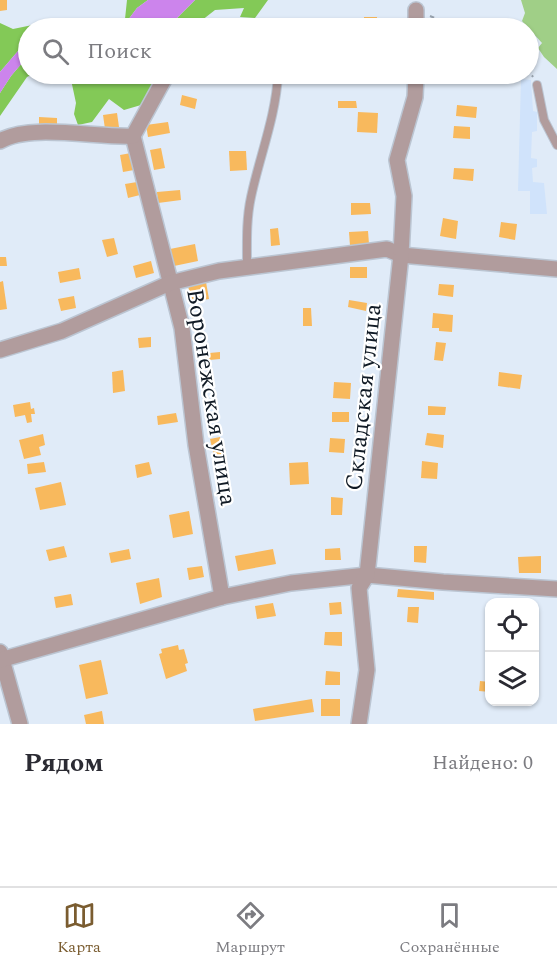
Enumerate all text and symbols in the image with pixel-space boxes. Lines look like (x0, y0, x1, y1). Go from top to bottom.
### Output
search box (18, 18, 539, 84)
icon: search (39, 35, 72, 68)
text: Поиск (87, 35, 152, 68)
street label: Воронежская улица (176, 286, 246, 508)
street label: Складская улица (336, 301, 392, 493)
map controls (485, 598, 539, 706)
button: locate (485, 598, 539, 652)
button: layers (485, 652, 539, 706)
text: Рядом (24, 743, 104, 783)
text: Найдено: 0 (432, 748, 533, 778)
tab: Карта (57, 899, 101, 959)
tab: Маршрут (215, 899, 285, 959)
tab: Сохранённые (399, 899, 500, 959)

